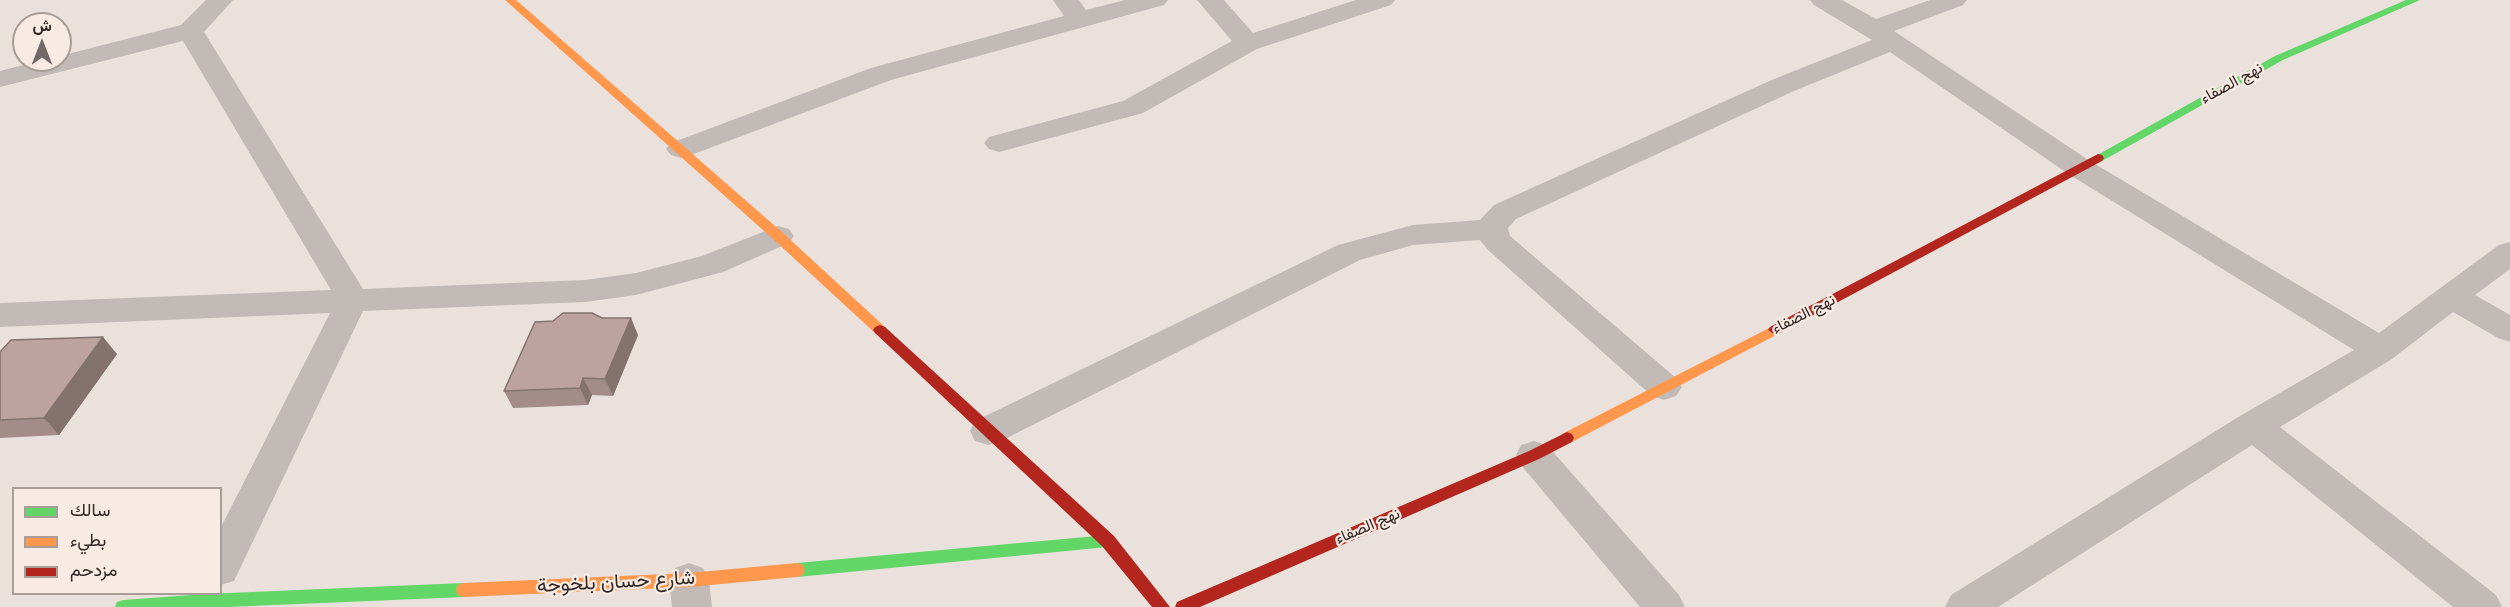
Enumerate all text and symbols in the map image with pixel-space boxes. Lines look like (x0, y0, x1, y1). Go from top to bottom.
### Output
north arrow (12, 12, 72, 72)
text: ش (32, 15, 52, 37)
street label: نهج الصفاء (2197, 59, 2267, 109)
street label: نهج الصفاء (1769, 291, 1839, 339)
legend (12, 487, 222, 595)
text: سالك (70, 498, 110, 522)
street label: نهج الصفاء (1333, 505, 1403, 549)
text: بطيء (70, 528, 106, 552)
text: مزدحم (70, 558, 117, 582)
street label: شارع حسان بلخوجة (536, 567, 696, 599)

